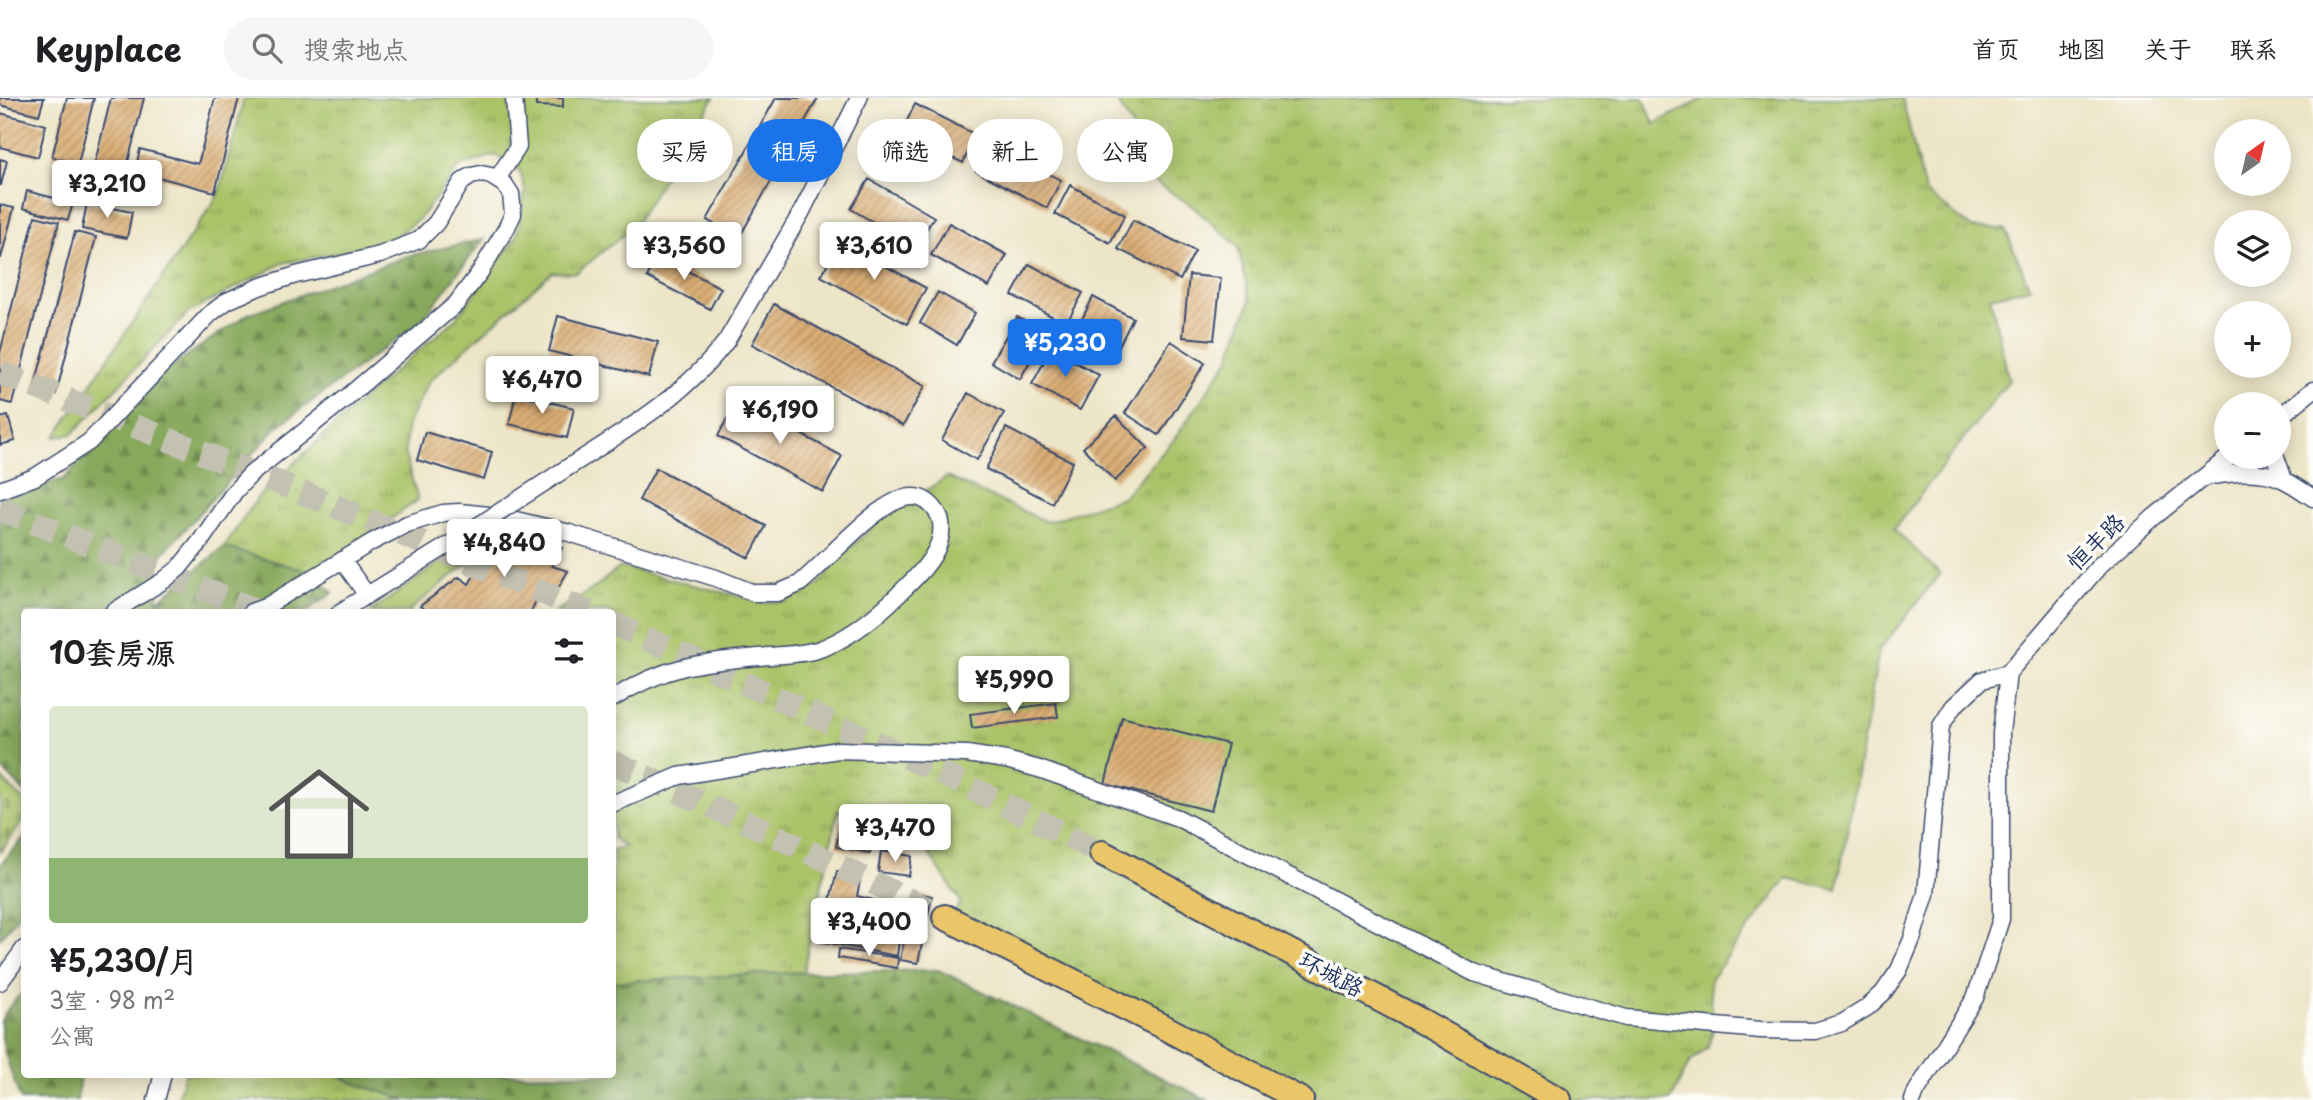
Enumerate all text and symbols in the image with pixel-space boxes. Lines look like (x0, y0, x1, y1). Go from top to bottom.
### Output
search box (224, 17, 714, 80)
text: Keyplace (35, 23, 182, 73)
icon: search (248, 29, 286, 67)
text: 搜索地点 (304, 29, 408, 68)
text: 首页 (1972, 30, 2020, 66)
text: 地图 (2058, 30, 2106, 66)
text: 关于 (2144, 30, 2192, 66)
text: 联系 (2230, 30, 2278, 66)
chip: 买房 (637, 119, 733, 182)
chip: 租房 (747, 119, 843, 182)
chip: 筛选 (857, 119, 953, 182)
chip: 新上 (967, 119, 1063, 182)
chip: 公寓 (1077, 119, 1173, 182)
north arrow (2214, 119, 2291, 196)
map controls (2214, 119, 2291, 469)
pin: ¥3,210 (50, 160, 164, 220)
text: ¥3,210 (68, 165, 146, 200)
button: layers (2214, 210, 2291, 287)
pin: ¥3,560 (627, 222, 741, 282)
pin: ¥3,610 (817, 222, 931, 282)
text: ¥3,560 (643, 227, 725, 262)
text: ¥3,610 (836, 227, 912, 262)
button: + (2214, 301, 2291, 378)
pin: ¥5,230 (1008, 320, 1122, 379)
text: ¥5,230 (1024, 324, 1106, 359)
pin: ¥6,470 (485, 356, 599, 416)
text: ¥6,470 (502, 361, 582, 396)
pin: ¥6,190 (723, 386, 837, 446)
text: ¥6,190 (742, 391, 818, 426)
button: − (2214, 392, 2291, 469)
street label: 恒丰路 (2058, 504, 2132, 578)
pin: ¥4,840 (447, 519, 561, 579)
text: ¥4,840 (463, 524, 545, 559)
text: 10套房源 (49, 629, 176, 674)
icon: filters (550, 632, 588, 670)
pin: ¥5,990 (957, 656, 1071, 716)
text: ¥5,990 (974, 661, 1054, 696)
icon: home (256, 751, 382, 877)
pin: ¥3,470 (838, 804, 952, 864)
text: ¥3,470 (855, 809, 935, 844)
pin: ¥3,400 (812, 898, 926, 958)
text: ¥3,400 (827, 903, 911, 938)
text: ¥5,230/月 (49, 937, 198, 982)
street label: 环城路 (1293, 941, 1371, 1005)
text: 3室 · 98 m² (49, 982, 175, 1017)
text: 公寓 (49, 1017, 95, 1052)

